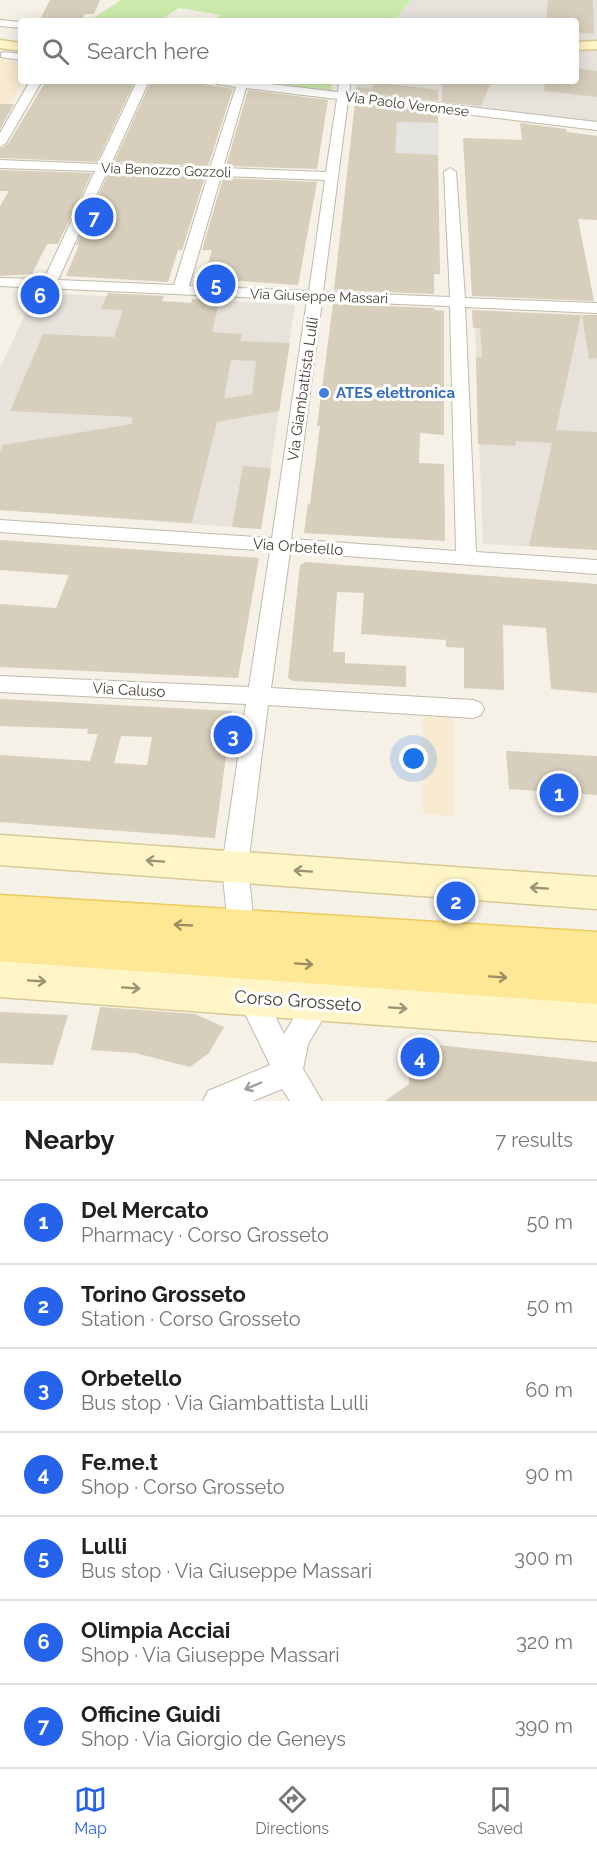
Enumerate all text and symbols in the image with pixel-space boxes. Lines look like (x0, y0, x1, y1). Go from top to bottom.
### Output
search box (18, 18, 579, 84)
icon: search (39, 35, 72, 68)
text: Search here (87, 38, 209, 64)
street label: Via Paolo Veronese (344, 88, 470, 120)
street label: Via Benozzo Gozzoli (101, 160, 231, 180)
pin: 7 (74, 194, 113, 240)
pin: 5 (196, 262, 236, 306)
pin: 6 (20, 272, 60, 318)
street label: Via Giuseppe Massari (250, 286, 388, 306)
street label: Via Giambattista Lulli (284, 316, 322, 462)
place label: ATES elettronica (336, 384, 455, 402)
marker: ATES elettronica (317, 386, 331, 400)
street label: Via Orbetello (252, 535, 344, 559)
street label: Via Caluso (92, 679, 166, 701)
pin: 3 (214, 712, 252, 758)
your location (399, 744, 428, 773)
pin: 1 (540, 770, 578, 816)
one-way arrow (146, 855, 166, 866)
one-way arrow (294, 865, 313, 876)
pin: 2 (436, 878, 476, 924)
one-way arrow (529, 883, 549, 894)
one-way arrow (174, 920, 194, 931)
one-way arrow (293, 959, 313, 970)
one-way arrow (488, 972, 508, 983)
one-way arrow (26, 976, 46, 987)
one-way arrow (121, 983, 141, 994)
street label: Corso Grosseto (234, 986, 363, 1015)
one-way arrow (387, 1003, 407, 1014)
pin: 4 (400, 1034, 440, 1080)
one-way arrow (244, 1081, 263, 1092)
text: Nearby (24, 1125, 114, 1155)
text: 7 results (495, 1128, 573, 1152)
text: Del Mercato (81, 1197, 209, 1223)
text: 1 (39, 1210, 48, 1234)
text: 50 m (526, 1210, 573, 1234)
text: Pharmacy · Corso Grosseto (81, 1223, 329, 1247)
text: Torino Grosseto (81, 1281, 246, 1307)
text: 2 (38, 1294, 49, 1318)
text: 50 m (526, 1294, 573, 1318)
text: Station · Corso Grosseto (81, 1307, 301, 1331)
text: Orbetello (81, 1365, 182, 1391)
text: 3 (38, 1378, 49, 1402)
text: 60 m (525, 1378, 573, 1402)
text: Bus stop · Via Giambattista Lulli (81, 1391, 369, 1415)
text: Fe.me.t (81, 1449, 158, 1475)
text: 4 (38, 1462, 49, 1486)
text: 90 m (526, 1462, 573, 1486)
text: Shop · Corso Grosseto (81, 1475, 285, 1499)
text: Lulli (81, 1533, 127, 1559)
text: 5 (38, 1546, 49, 1570)
text: 300 m (514, 1546, 573, 1570)
text: Bus stop · Via Giuseppe Massari (81, 1559, 372, 1583)
text: Olimpia Acciai (81, 1617, 230, 1643)
text: 6 (37, 1630, 50, 1654)
text: 320 m (516, 1630, 573, 1654)
text: Shop · Via Giuseppe Massari (81, 1643, 340, 1667)
text: Officine Guidi (81, 1701, 221, 1727)
text: 7 (38, 1714, 49, 1738)
text: 390 m (515, 1714, 573, 1738)
text: Shop · Via Giorgio de Geneys (81, 1727, 346, 1751)
tab: Map (74, 1783, 107, 1838)
tab: Directions (255, 1783, 329, 1838)
tab: Saved (477, 1783, 523, 1838)

